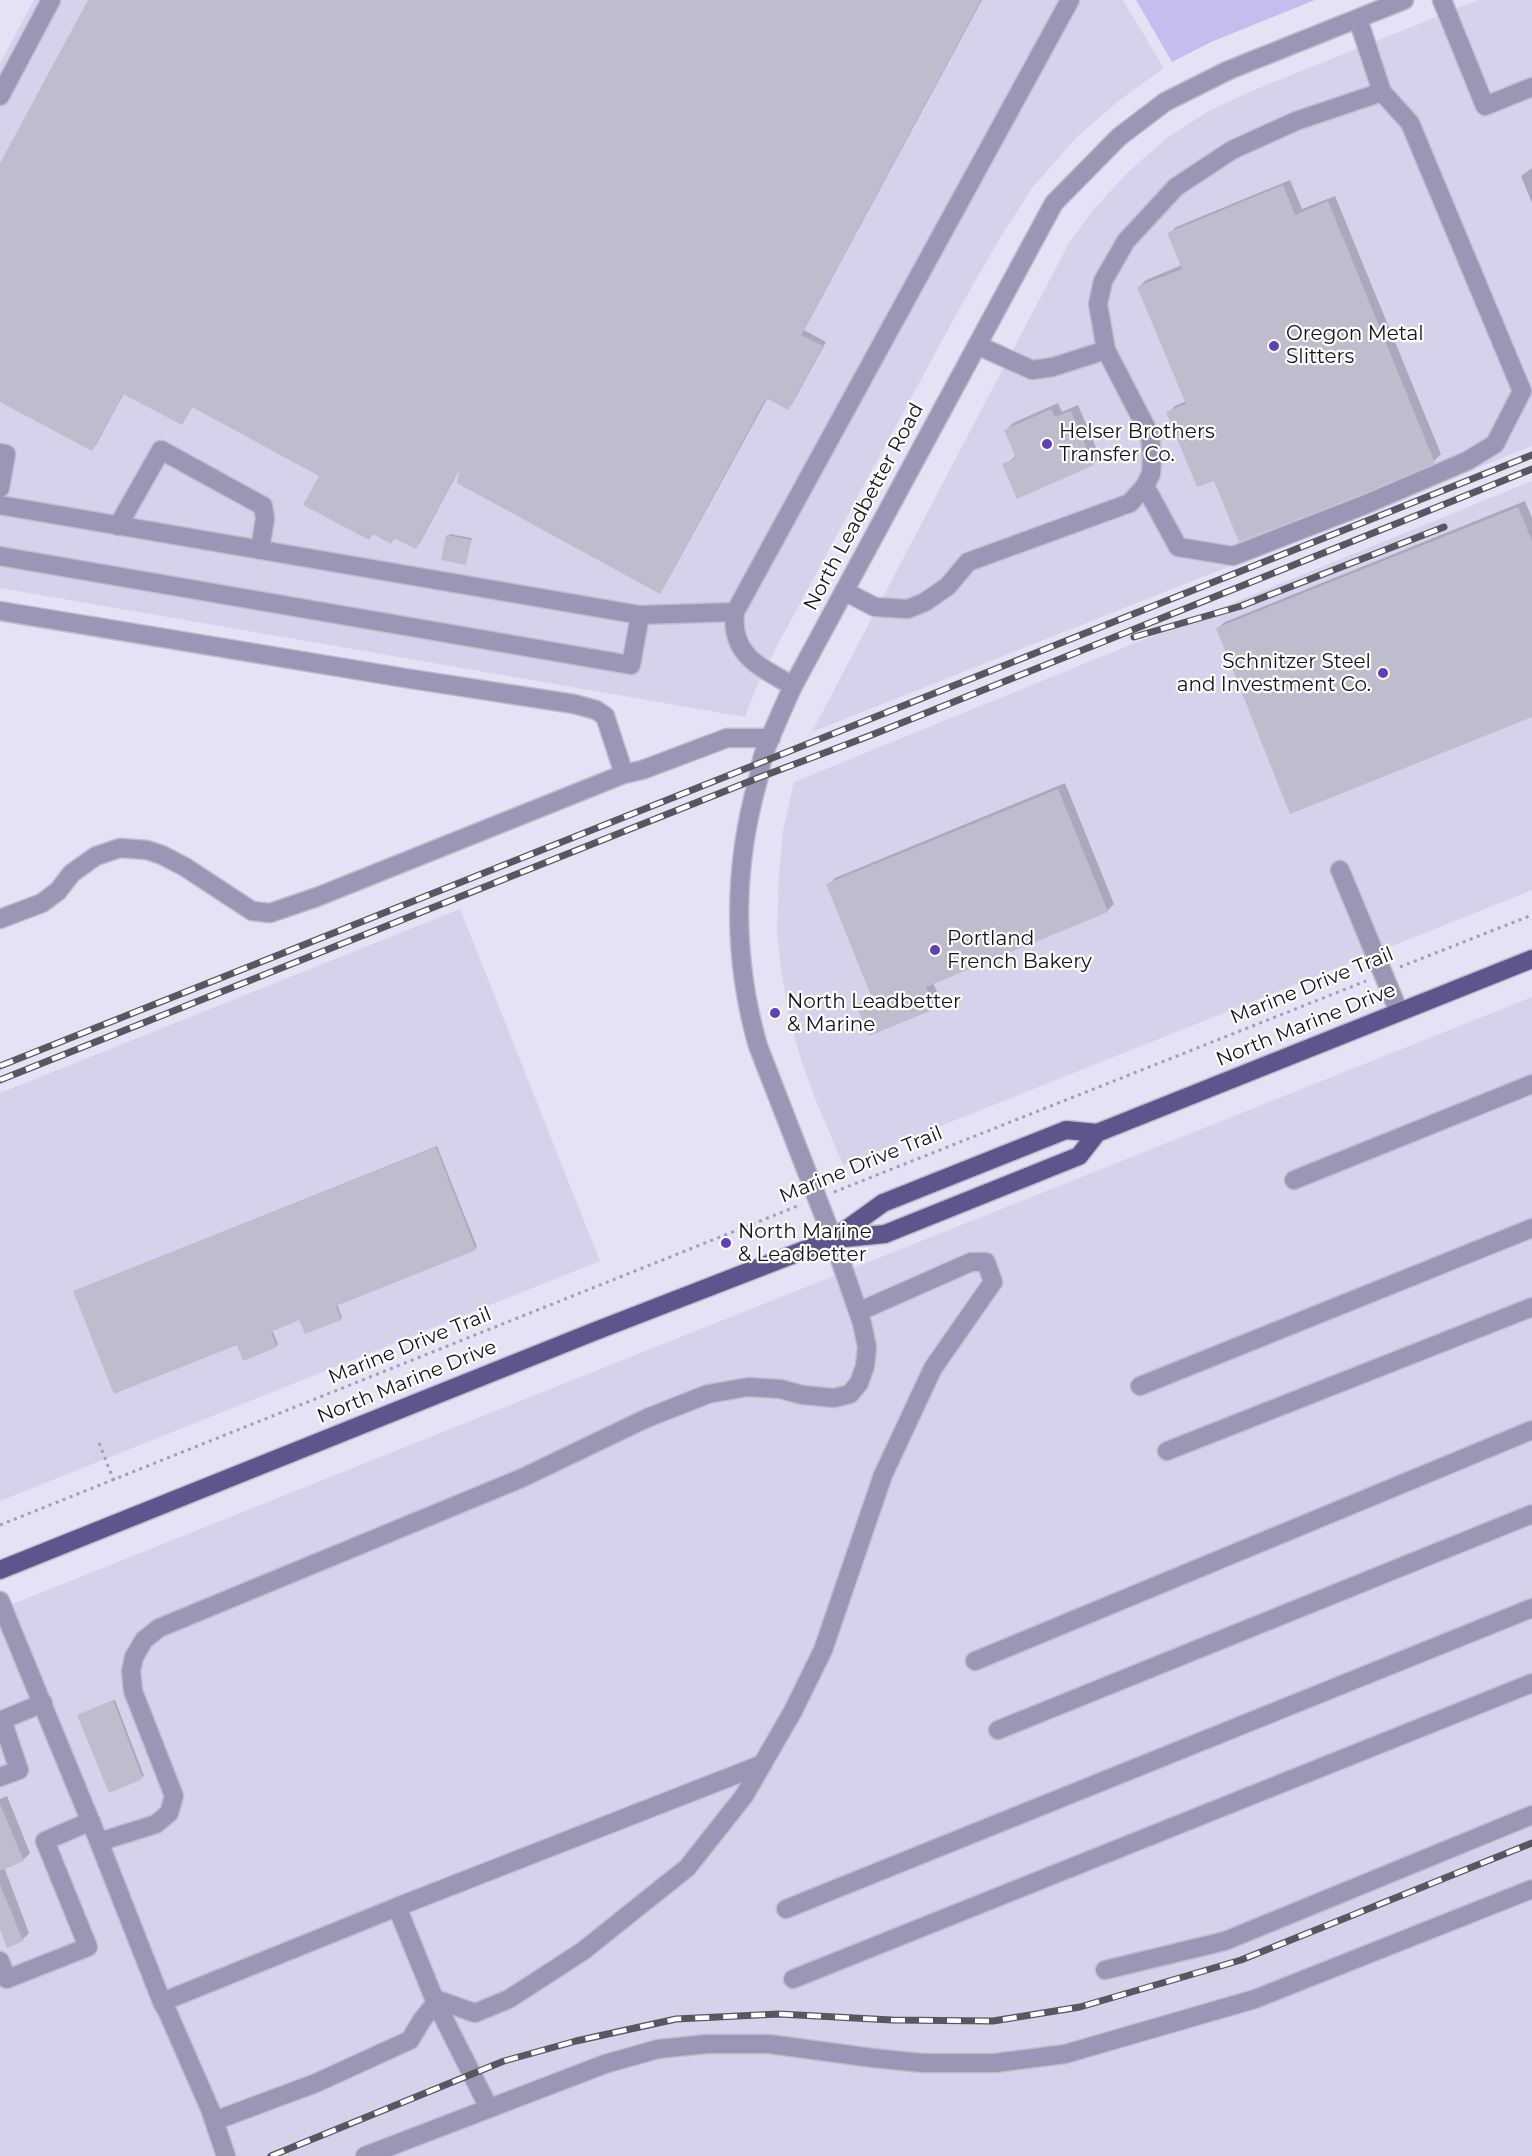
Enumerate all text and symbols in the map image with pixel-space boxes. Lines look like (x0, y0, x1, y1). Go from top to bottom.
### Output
place label: Oregon Metal Slitters (1286, 322, 1424, 369)
marker: Oregon Metal Slitters (1267, 339, 1281, 353)
street label: North Leadbetter Road (799, 399, 929, 615)
place label: Helser Brothers Transfer Co. (1059, 420, 1215, 467)
marker: Helser Brothers Transfer Co. (1040, 437, 1054, 451)
place label: Schnitzer Steel and Investment Co. (1177, 650, 1371, 697)
marker: Schnitzer Steel and Investment Co. (1376, 666, 1390, 680)
place label: Portland French Bakery (947, 927, 1092, 974)
street label: Marine Drive Trail (1227, 942, 1397, 1030)
marker: Portland French Bakery (928, 943, 942, 957)
street label: North Marine Drive (1213, 978, 1399, 1072)
place label: North Leadbetter & Marine (787, 990, 961, 1037)
marker: North Leadbetter & Marine (768, 1006, 782, 1020)
street label: Marine Drive Trail (776, 1121, 946, 1209)
place label: North Marine & Leadbetter (738, 1220, 872, 1267)
marker: North Marine & Leadbetter (719, 1236, 733, 1250)
street label: Marine Drive Trail (325, 1302, 495, 1390)
street label: North Marine Drive (314, 1335, 500, 1429)

